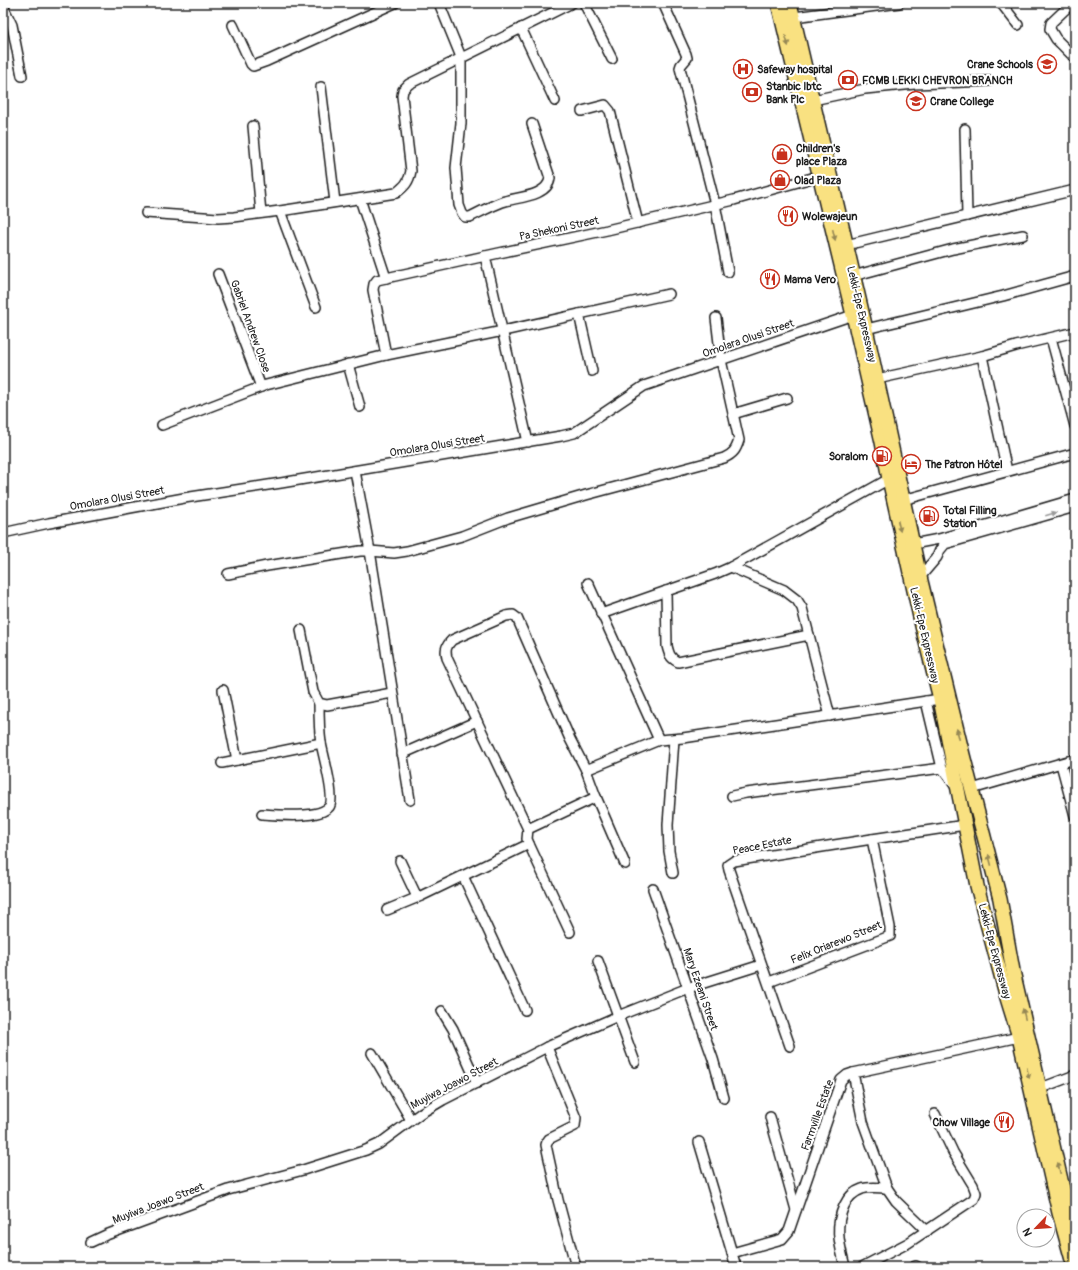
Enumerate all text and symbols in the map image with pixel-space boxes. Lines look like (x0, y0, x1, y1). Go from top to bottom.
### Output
one-way arrow (784, 35, 790, 47)
school or university icon: Crane Schools (1036, 53, 1058, 75)
hospital icon: Safeway hospital (732, 58, 754, 80)
place label: Crane Schools (967, 58, 1033, 71)
place label: Safeway hospital (757, 63, 833, 76)
bank icon: FCMB LEKKI CHEVRON BRANCH (837, 69, 859, 91)
place label: FCMB LEKKI CHEVRON BRANCH (862, 74, 1013, 87)
place label: Stanbic Ibtc Bank Plc (766, 80, 822, 106)
bank icon: Stanbic Ibtc Bank Plc (741, 81, 763, 103)
school or university icon: Crane College (905, 90, 927, 112)
place label: Crane College (930, 95, 994, 108)
place label: Children's place Plaza (796, 142, 847, 168)
shop icon: Children's place Plaza (771, 143, 793, 165)
shop icon: Olad Plaza (769, 169, 791, 191)
place label: Olad Plaza (794, 174, 841, 187)
restaurant icon: Wolewajeun (777, 205, 799, 227)
place label: Wolewajeun (802, 210, 858, 223)
street label: Pa Shekoni Street (518, 214, 601, 243)
one-way arrow (831, 229, 837, 242)
street label: Lekki-Epe Expressway (844, 265, 879, 364)
restaurant icon: Mama Vero (759, 268, 781, 290)
place label: Mama Vero (784, 273, 836, 286)
street label: Gabriel Andrew Close (228, 278, 274, 375)
street label: Omolara Olusi Street (701, 317, 796, 360)
street label: Omolara Olusi Street (389, 431, 486, 459)
fuel station icon: Soralom (871, 445, 893, 467)
place label: Soralom (829, 450, 868, 463)
hotel icon: The Patron Hôtel (900, 453, 922, 475)
place label: The Patron Hôtel (924, 458, 1003, 471)
street label: Omolara Olusi Street (69, 484, 166, 513)
place label: Total Filling Station (942, 504, 997, 530)
fuel station icon: Total Filling Station (918, 505, 940, 527)
one-way arrow (1045, 511, 1057, 517)
one-way arrow (897, 520, 903, 532)
street label: Lekki-Epe Expressway (907, 586, 942, 685)
one-way arrow (954, 728, 960, 740)
street label: Peace Estate (732, 833, 793, 858)
one-way arrow (987, 854, 993, 866)
street label: Lekki-Epe Expressway (976, 902, 1014, 1001)
street label: Felix Oriarewo Street (789, 918, 884, 967)
street label: Mary Ezeani Street (680, 946, 721, 1033)
one-way arrow (1020, 1008, 1026, 1021)
street label: Muyiwa Joawo Street (408, 1055, 501, 1112)
one-way arrow (1025, 1067, 1031, 1080)
street label: Farmville Estate (799, 1077, 837, 1152)
restaurant icon: Chow Village (993, 1111, 1015, 1133)
place label: Chow Village (933, 1116, 991, 1129)
one-way arrow (1056, 1162, 1062, 1174)
street label: Muyiwa Joawo Street (111, 1180, 206, 1227)
north arrow (1016, 1208, 1056, 1248)
text: N (1020, 1225, 1035, 1238)

